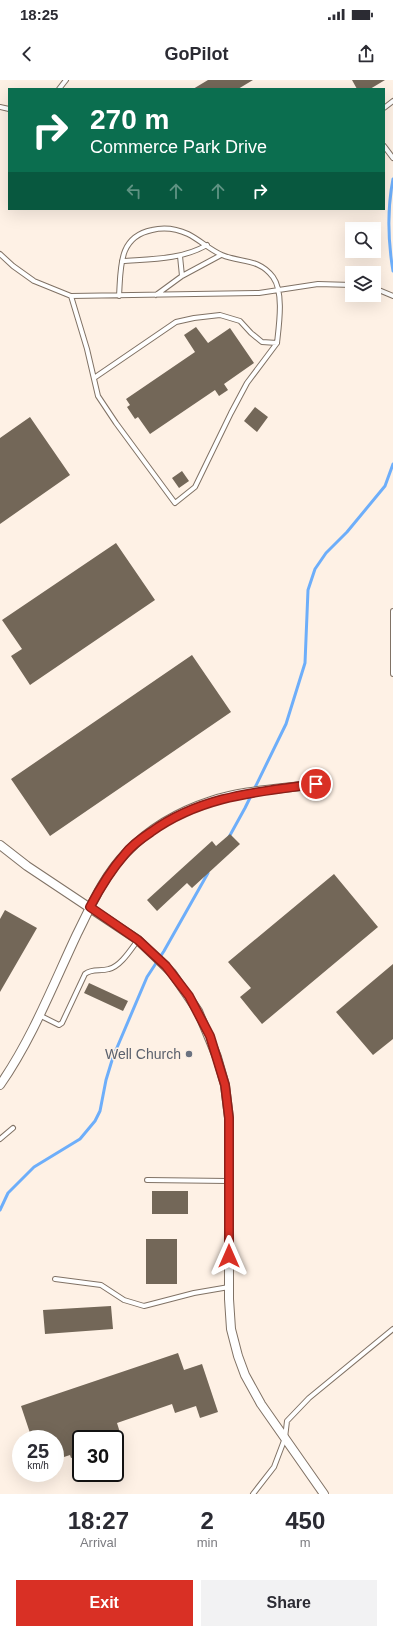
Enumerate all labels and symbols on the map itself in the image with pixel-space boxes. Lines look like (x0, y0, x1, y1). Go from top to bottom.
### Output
pin (299, 767, 333, 801)
place label: Well Church (105, 1046, 181, 1062)
marker: Well Church (184, 1049, 194, 1059)
position arrow (208, 1235, 250, 1277)
speed limit sign: 30 (72, 1430, 124, 1482)

